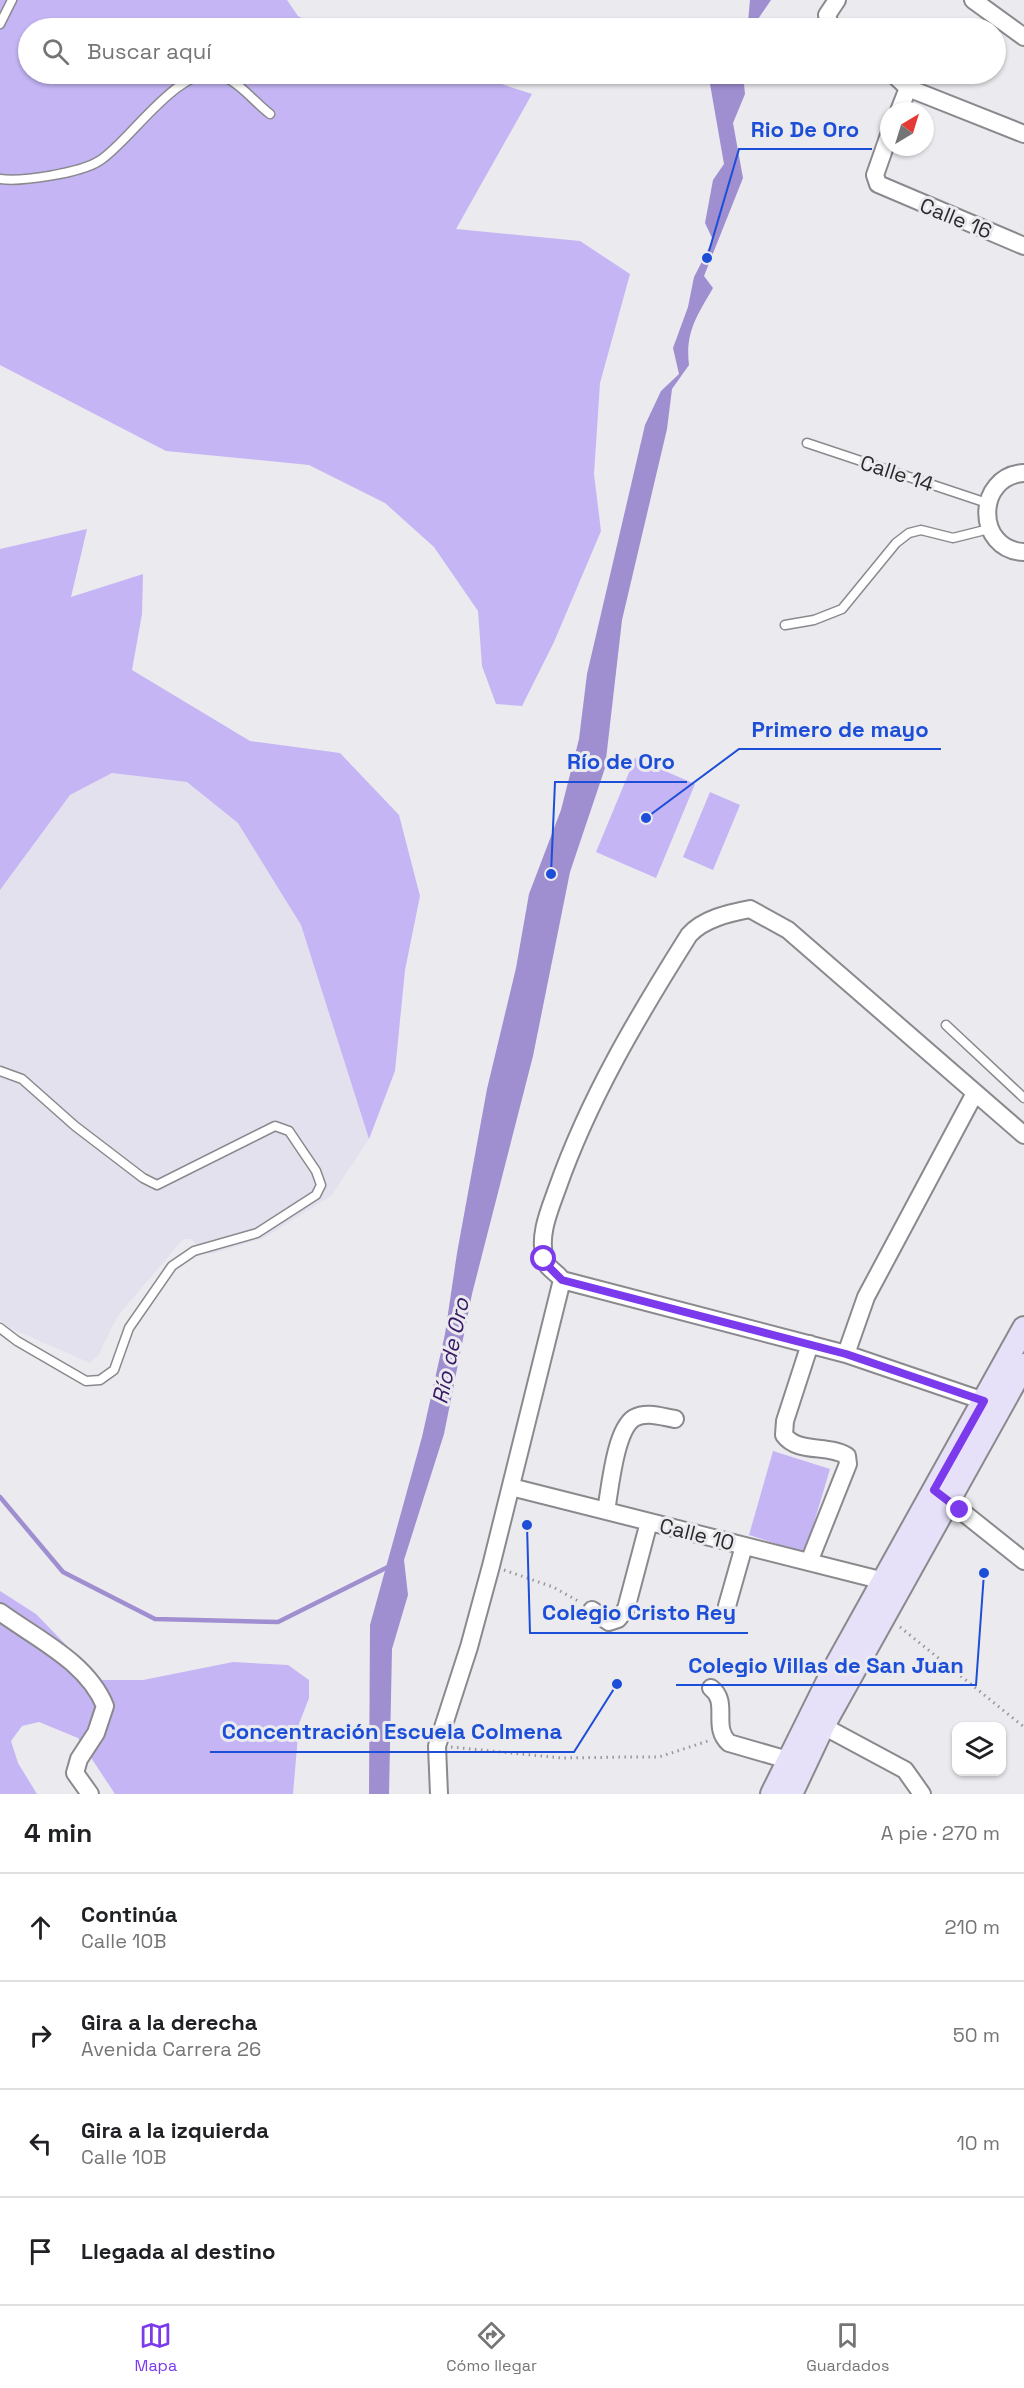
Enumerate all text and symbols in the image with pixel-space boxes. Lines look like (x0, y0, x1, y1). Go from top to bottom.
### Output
search box (18, 18, 1006, 84)
icon: search (39, 35, 72, 68)
text: Buscar aquí (87, 37, 212, 65)
north arrow (880, 102, 934, 156)
callout: Rio De Oro (739, 109, 872, 149)
text: Rio De Oro (751, 115, 859, 143)
street label: Calle 16 (916, 191, 996, 245)
street label: Calle 14 (857, 448, 937, 498)
callout: Primero de mayo (739, 709, 941, 749)
text: Primero de mayo (751, 715, 929, 743)
callout: Río de Oro (555, 742, 687, 782)
text: Río de Oro (567, 747, 675, 775)
route start (530, 1245, 556, 1271)
water label: Río de Oro (425, 1294, 475, 1407)
route end (946, 1496, 972, 1522)
street label: Calle 10 (657, 1512, 737, 1556)
callout: Colegio Cristo Rey (530, 1593, 748, 1633)
text: Colegio Cristo Rey (542, 1598, 736, 1626)
callout: Colegio Villas de San Juan (676, 1645, 976, 1685)
text: Colegio Villas de San Juan (688, 1651, 964, 1679)
callout: Concentración Escuela Colmena (210, 1712, 574, 1752)
text: Concentración Escuela Colmena (222, 1717, 563, 1745)
map controls (952, 1722, 1006, 1776)
button: layers (952, 1722, 1006, 1776)
text: 4 min (24, 1816, 92, 1850)
text: A pie · 270 m (881, 1820, 1000, 1846)
text: Continúa (81, 1900, 177, 1928)
icon: ahead (24, 1911, 57, 1944)
text: 210 m (944, 1914, 1000, 1940)
text: Calle 10B (81, 1928, 167, 1954)
text: Gira a la derecha (81, 2008, 258, 2036)
icon: right (24, 2019, 57, 2052)
text: 50 m (953, 2022, 1000, 2048)
text: Avenida Carrera 26 (81, 2036, 261, 2062)
text: Gira a la izquierda (81, 2116, 269, 2144)
icon: left (24, 2127, 57, 2160)
text: 10 m (956, 2130, 1000, 2156)
text: Calle 10B (81, 2144, 167, 2170)
icon: arrive (24, 2235, 57, 2268)
text: Llegada al destino (81, 2237, 275, 2265)
tab: Mapa (135, 2319, 177, 2376)
tab: Cómo llegar (446, 2319, 537, 2376)
tab: Guardados (806, 2319, 889, 2376)

